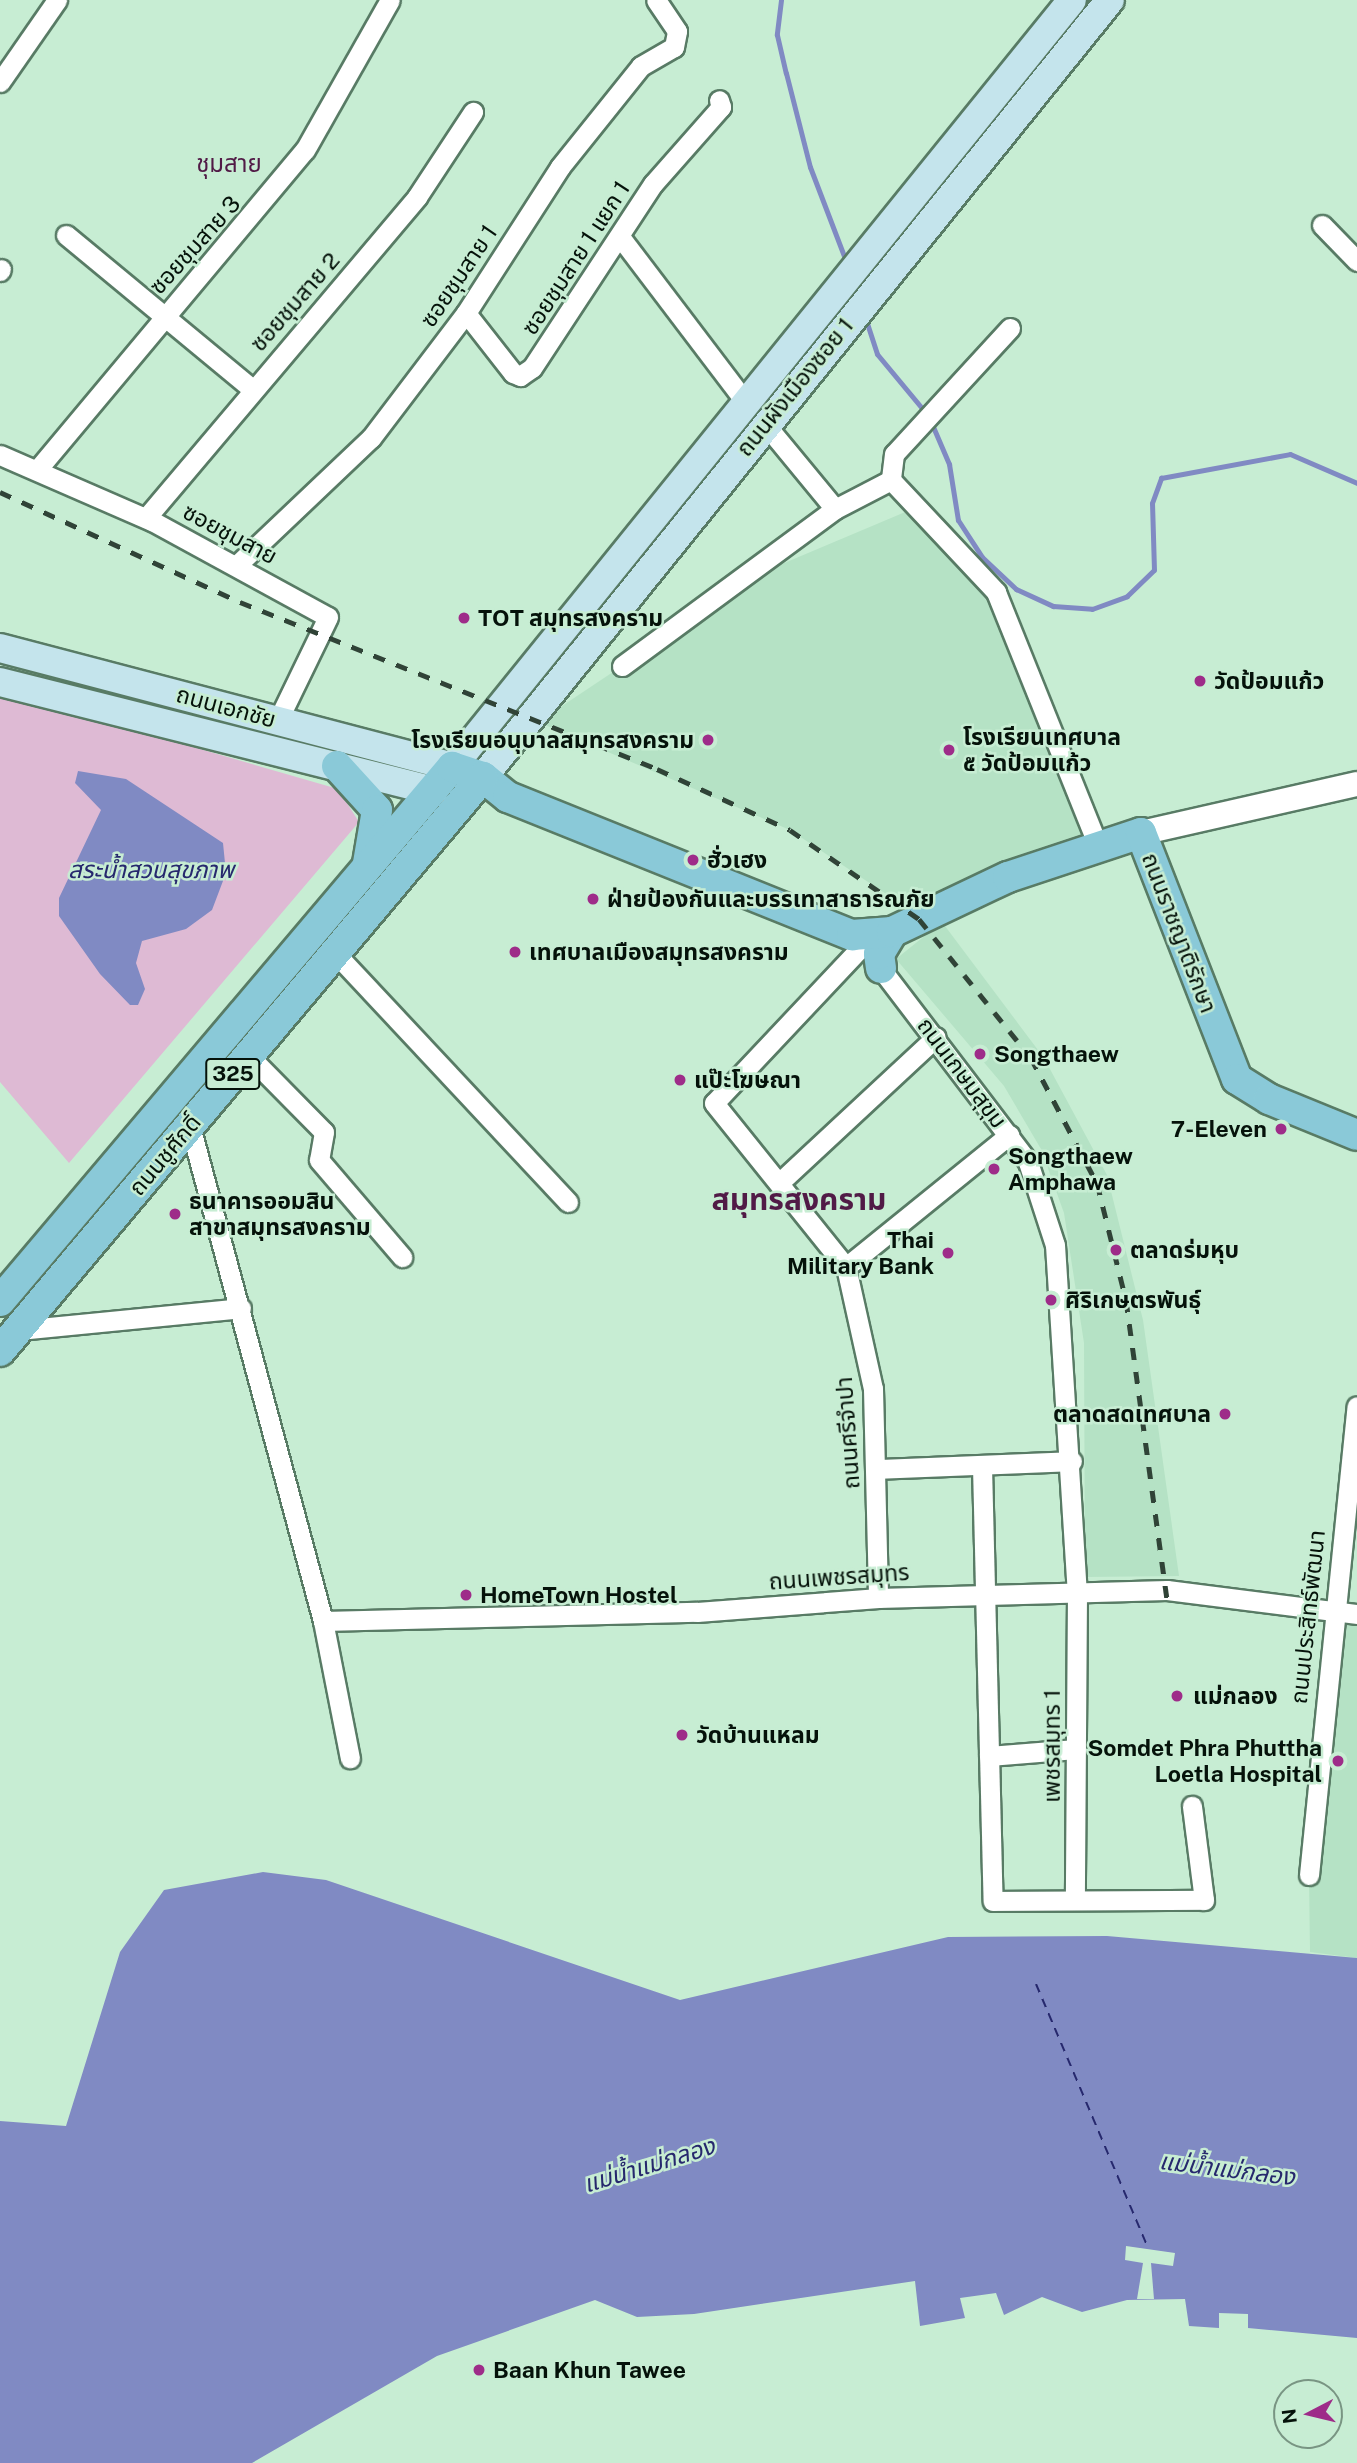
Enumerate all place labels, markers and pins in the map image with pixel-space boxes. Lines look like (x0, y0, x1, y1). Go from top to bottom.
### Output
place label: TOT สมุทรสงคราม (478, 604, 663, 632)
marker: TOT สมุทรสงคราม (456, 610, 472, 626)
place label: วัดป้อมแก้ว (1214, 667, 1324, 695)
marker: วัดป้อมแก้ว (1192, 673, 1208, 689)
place label: โรงเรียนเทศบาล ๕ วัดป้อมแก้ว (963, 723, 1121, 777)
place label: โรงเรียนอนุบาลสมุทรสงคราม (411, 726, 694, 754)
marker: โรงเรียนอนุบาลสมุทรสงคราม (700, 732, 716, 748)
marker: โรงเรียนเทศบาล ๕ วัดป้อมแก้ว (941, 742, 957, 758)
place label: ฮั่วเฮง (707, 846, 767, 874)
marker: ฮั่วเฮง (685, 852, 701, 868)
place label: ฝ่ายป้องกันและบรรเทาสาธารณภัย (607, 885, 934, 913)
marker: ฝ่ายป้องกันและบรรเทาสาธารณภัย (585, 891, 601, 907)
place label: เทศบาลเมืองสมุทรสงคราม (529, 938, 789, 966)
marker: เทศบาลเมืองสมุทรสงคราม (507, 944, 523, 960)
place label: Songthaew (994, 1040, 1119, 1068)
marker: Songthaew (972, 1046, 988, 1062)
place label: แป๊ะโฆษณา (694, 1066, 801, 1094)
marker: แป๊ะโฆษณา (672, 1072, 688, 1088)
place label: 7-Eleven (1171, 1115, 1267, 1143)
marker: 7-Eleven (1273, 1121, 1289, 1137)
place label: Songthaew Amphawa (1008, 1142, 1133, 1196)
marker: Songthaew Amphawa (986, 1161, 1002, 1177)
place label: ธนาคารออมสิน สาขาสมุทรสงคราม (189, 1187, 371, 1241)
marker: ธนาคารออมสิน สาขาสมุทรสงคราม (167, 1206, 183, 1222)
place label: Thai Military Bank (787, 1226, 934, 1280)
place label: ตลาดร่มหุบ (1130, 1236, 1239, 1264)
marker: ตลาดร่มหุบ (1108, 1242, 1124, 1258)
marker: Thai Military Bank (940, 1245, 956, 1261)
place label: ศิริเกษตรพันธุ์ (1065, 1286, 1201, 1314)
marker: ศิริเกษตรพันธุ์ (1043, 1292, 1059, 1308)
place label: ตลาดสดเทศบาล (1053, 1400, 1211, 1428)
marker: ตลาดสดเทศบาล (1217, 1406, 1233, 1422)
place label: HomeTown Hostel (480, 1581, 677, 1609)
marker: HomeTown Hostel (458, 1587, 474, 1603)
place label: แม่กลอง (1193, 1682, 1278, 1710)
marker: แม่กลอง (1167, 1686, 1187, 1706)
place label: วัดบ้านแหลม (696, 1721, 820, 1749)
marker: วัดบ้านแหลม (674, 1727, 690, 1743)
place label: Somdet Phra Phuttha Loetla Hospital (1087, 1734, 1322, 1788)
marker: Somdet Phra Phuttha Loetla Hospital (1328, 1751, 1348, 1771)
place label: Baan Khun Tawee (493, 2356, 686, 2384)
marker: Baan Khun Tawee (471, 2362, 487, 2378)

